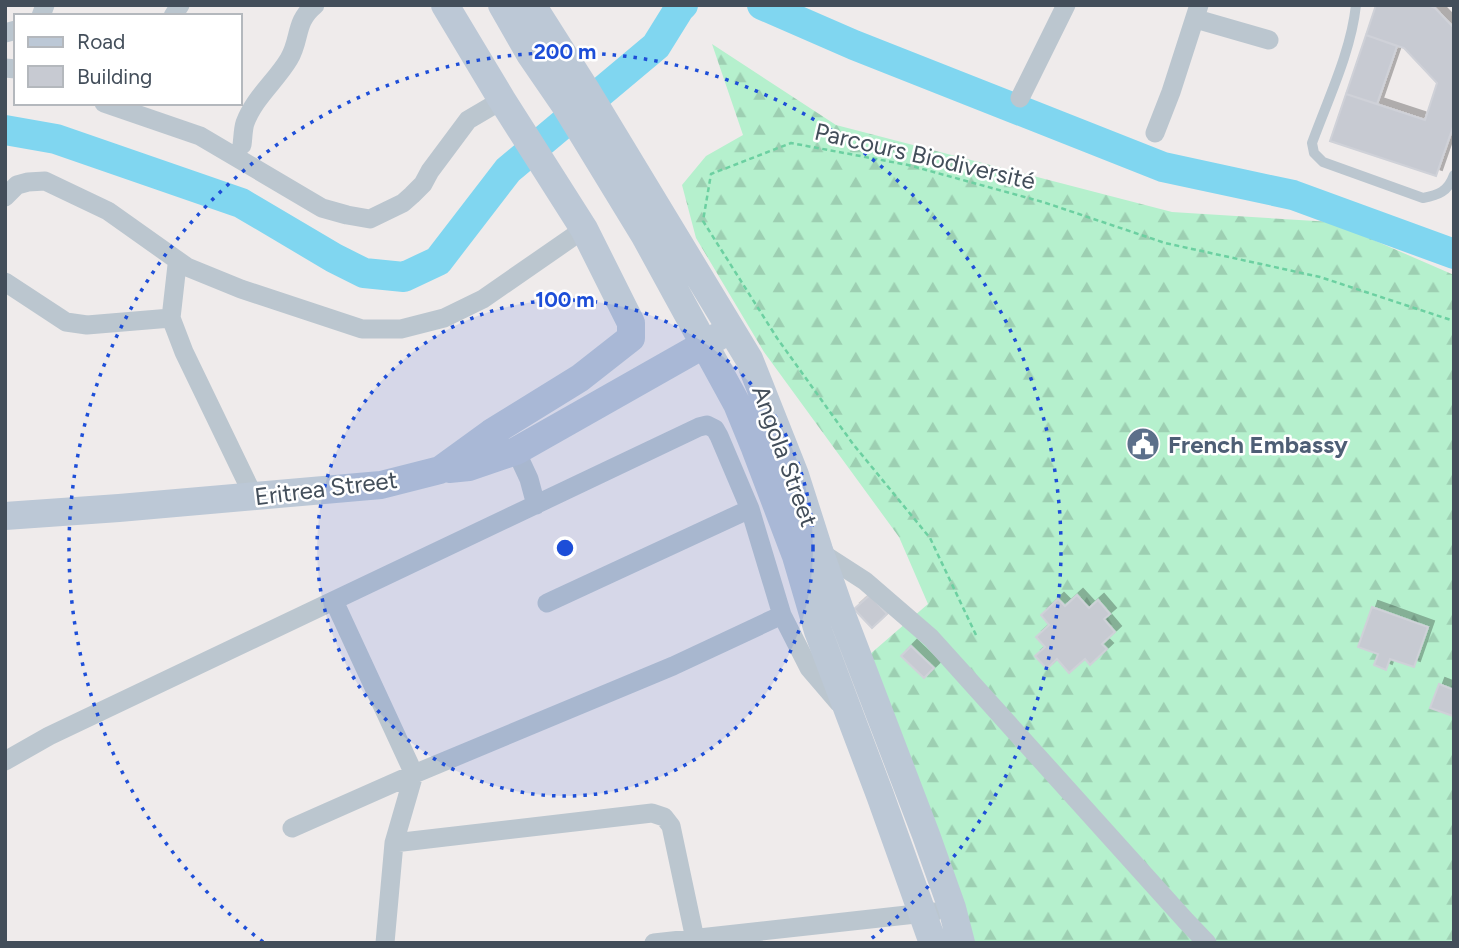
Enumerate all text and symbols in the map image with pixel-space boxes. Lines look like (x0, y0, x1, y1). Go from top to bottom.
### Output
legend (14, 14, 242, 105)
text: Road (77, 29, 125, 54)
text: 200 m (534, 39, 596, 64)
text: Building (77, 64, 152, 89)
street label: Parcours Biodiversité (812, 116, 1038, 196)
text: 100 m (535, 287, 595, 312)
street label: Angola Street (746, 381, 824, 531)
public building icon: French Embassy (1124, 425, 1162, 463)
place label: French Embassy (1168, 430, 1348, 459)
street label: Eritrea Street (253, 465, 399, 511)
centre of rings (553, 536, 577, 560)

